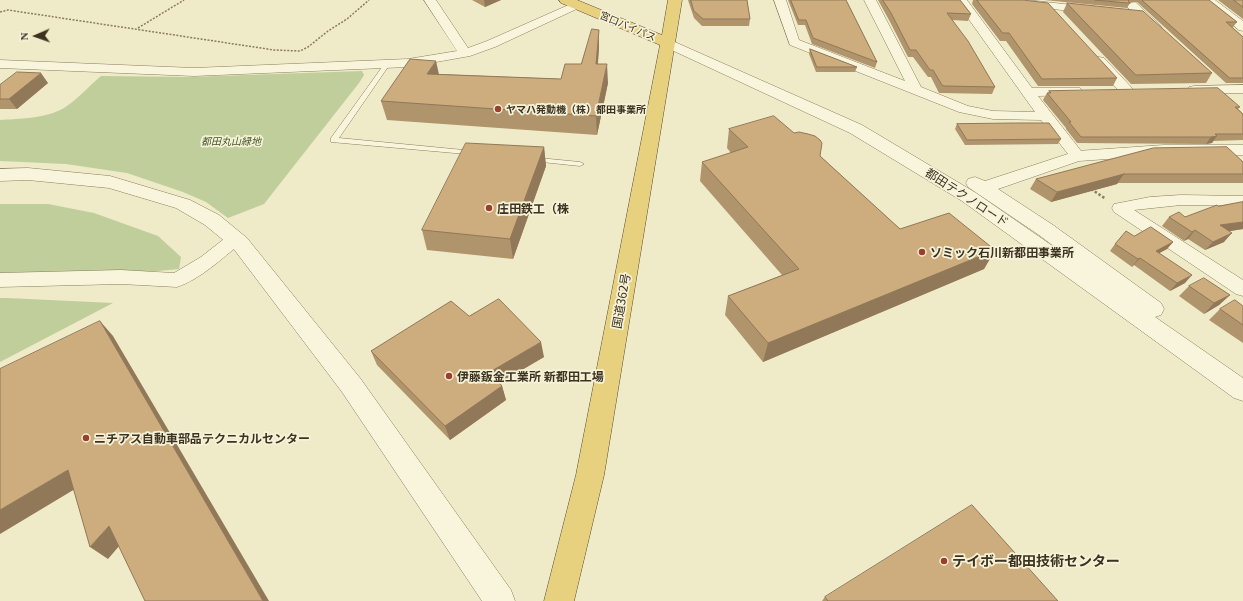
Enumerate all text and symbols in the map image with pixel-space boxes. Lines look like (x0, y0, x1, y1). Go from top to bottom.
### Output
street label: 宮口バイパス (598, 9, 658, 43)
north arrow (16, 16, 56, 56)
text: N (18, 32, 30, 41)
place label: ヤマハ発動機（株）都田事業所 (506, 103, 646, 115)
marker: ヤマハ発動機（株）都田事業所 (493, 104, 503, 114)
park label: 都田丸山緑地 (201, 135, 261, 147)
street label: 都田テクノロード (923, 165, 1011, 229)
place label: 庄田鉄工（株 (497, 201, 569, 215)
marker: 庄田鉄工（株 (484, 203, 494, 213)
place label: ソミック石川新都田事業所 (930, 245, 1074, 259)
marker: ソミック石川新都田事業所 (917, 247, 927, 257)
street label: 国道362号 (609, 272, 633, 330)
place label: 伊藤鈑金工業所 新都田工場 (457, 369, 604, 383)
marker: 伊藤鈑金工業所 新都田工場 (444, 371, 454, 381)
place label: ニチアス自動車部品テクニカルセンター (94, 431, 310, 445)
marker: ニチアス自動車部品テクニカルセンター (81, 433, 91, 443)
place label: テイボー都田技術センター (952, 553, 1120, 569)
marker: テイボー都田技術センター (939, 556, 949, 566)

